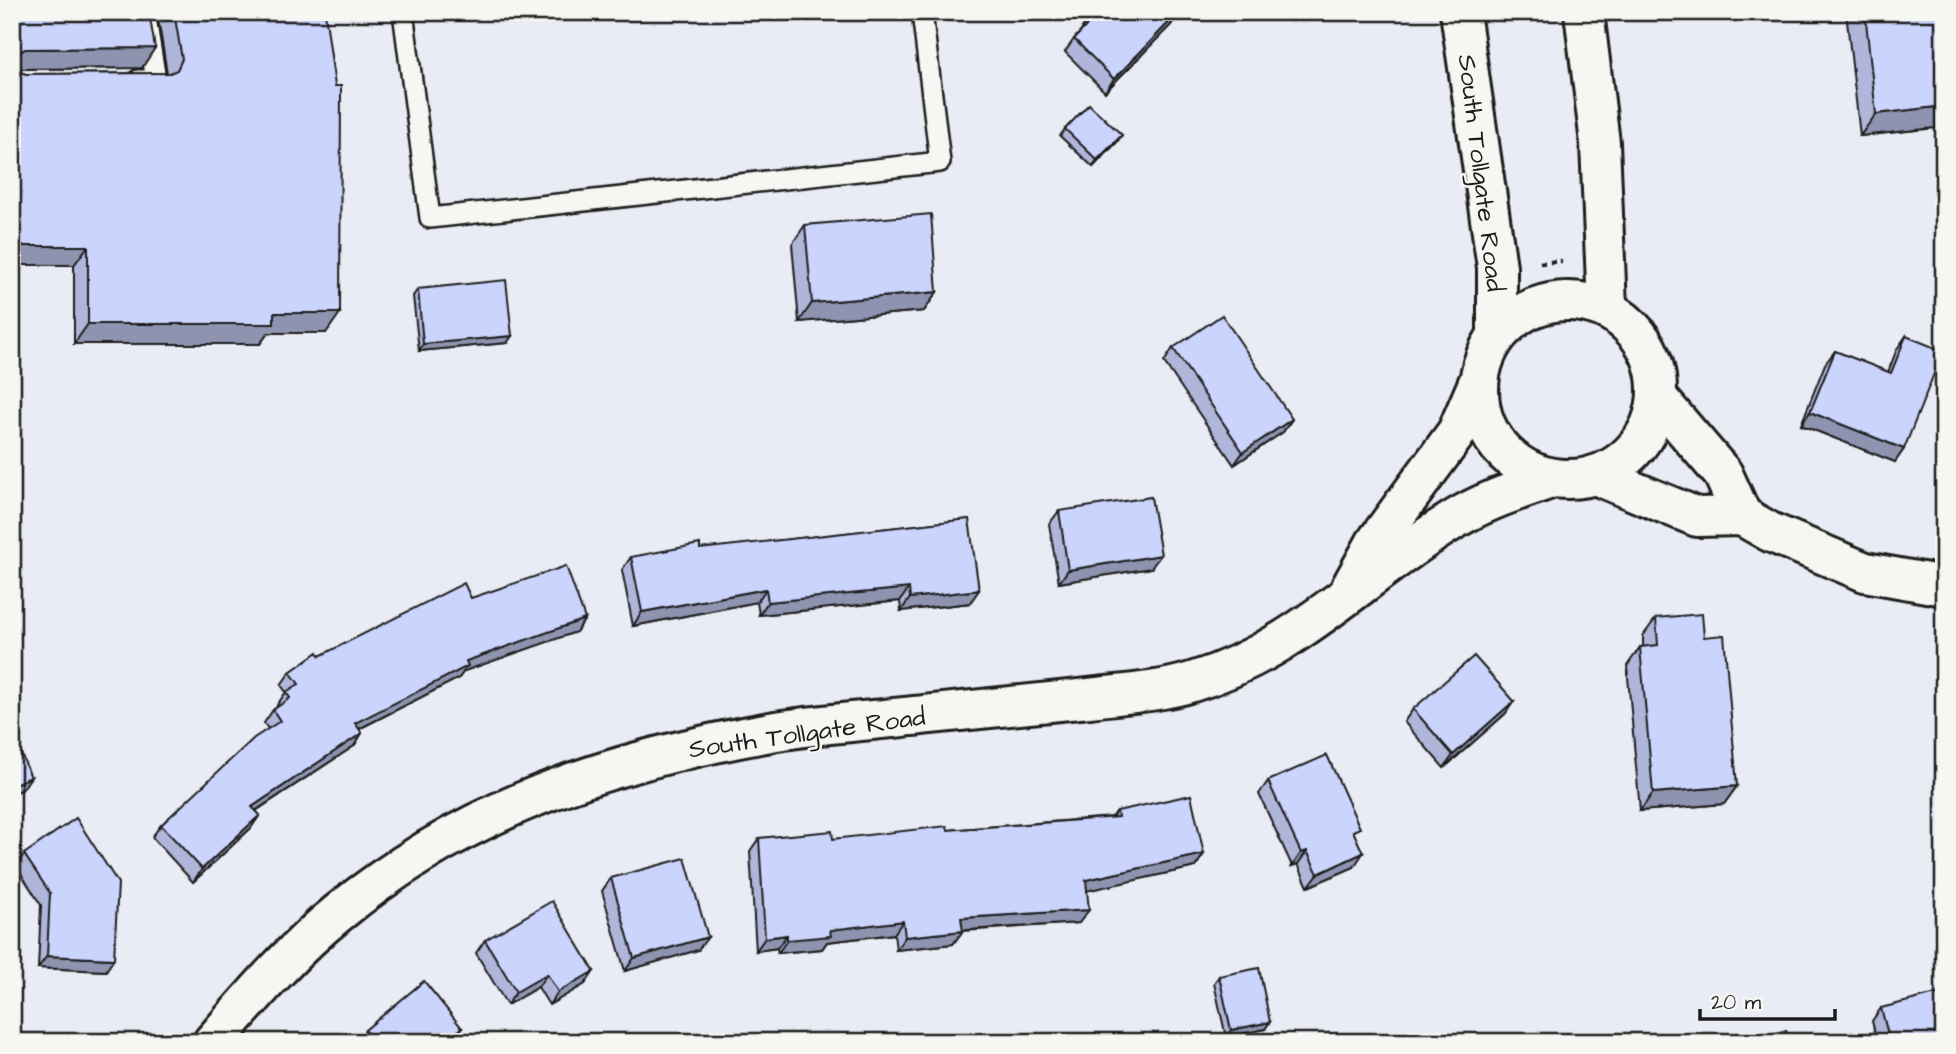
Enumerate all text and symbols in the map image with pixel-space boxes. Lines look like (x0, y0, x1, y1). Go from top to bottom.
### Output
street label: South Tollgate Road (1447, 52, 1513, 294)
street label: South Tollgate Road (686, 699, 928, 769)
scale bar (1700, 977, 1835, 1021)
text: 20 m (1711, 988, 1762, 1017)

